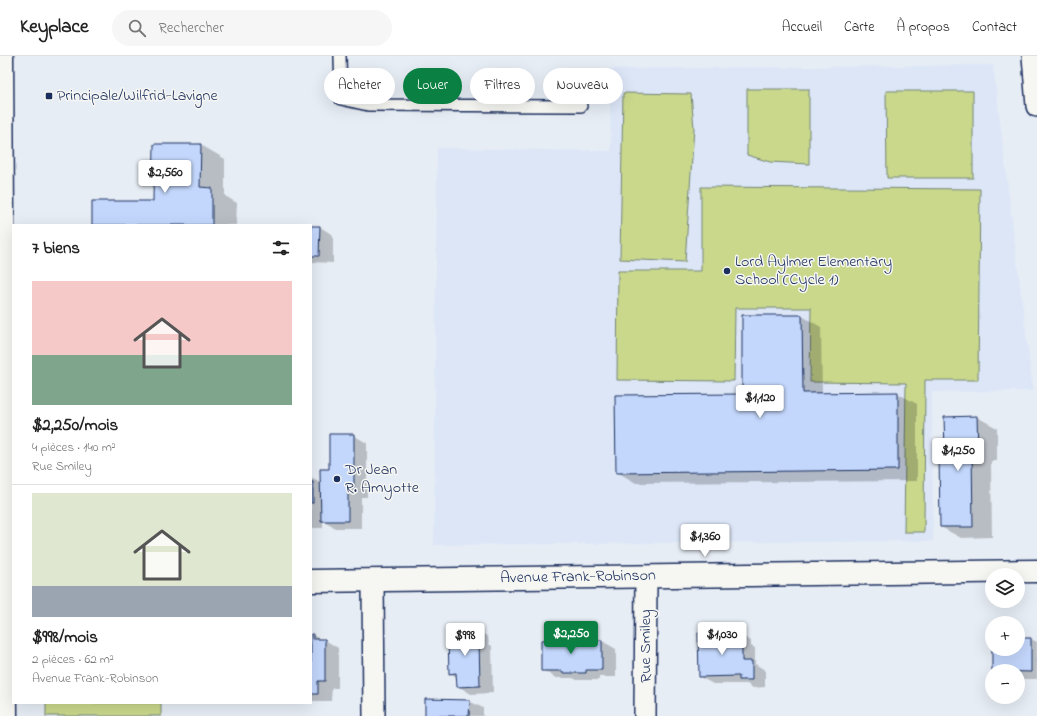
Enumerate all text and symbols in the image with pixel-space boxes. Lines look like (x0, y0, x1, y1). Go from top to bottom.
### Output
search box (112, 10, 392, 46)
text: Keyplace (20, 14, 88, 41)
icon: search (126, 17, 148, 39)
text: Rechercher (158, 17, 224, 39)
text: Accueil (782, 17, 822, 38)
text: Carte (844, 17, 875, 38)
text: À propos (897, 17, 950, 38)
text: Contact (972, 17, 1017, 38)
chip: Acheter (324, 68, 395, 104)
chip: Louer (403, 68, 462, 104)
chip: Filtres (470, 68, 535, 104)
chip: Nouveau (543, 68, 623, 104)
place label: Principale/Wilfrid-Lavigne (57, 84, 218, 108)
marker: Principale/Wilfrid-Lavigne (44, 91, 54, 101)
pin: $2,560 (132, 160, 198, 194)
text: $2,560 (147, 163, 183, 182)
text: 7 biens (32, 236, 80, 261)
icon: filters (270, 237, 292, 259)
place label: Lord Aylmer Elementary School (Cycle 1) (735, 250, 892, 292)
marker: Lord Aylmer Elementary School (Cycle 1) (722, 266, 732, 276)
icon: home (126, 307, 198, 379)
pin: $1,120 (727, 385, 793, 419)
text: $1,120 (745, 388, 775, 407)
text: $2,250/mois (32, 413, 118, 438)
text: 4 pièces · 140 m² (32, 438, 116, 457)
pin: $1,250 (925, 438, 991, 472)
text: $1,250 (941, 441, 975, 460)
text: Rue Smiley (32, 457, 92, 476)
place label: Dr Jean R. Amyotte (344, 458, 420, 500)
marker: Dr Jean R. Amyotte (332, 474, 342, 484)
icon: home (126, 519, 198, 591)
pin: $1,360 (672, 524, 738, 558)
text: $1,360 (690, 527, 720, 546)
street label: Avenue Frank-Robinson (500, 564, 656, 590)
map controls (985, 568, 1025, 704)
button: layers (985, 568, 1025, 608)
street label: Rue Smiley (634, 609, 658, 683)
button: + (985, 616, 1025, 656)
pin: $2,250 (538, 621, 604, 655)
pin: $1,030 (689, 622, 755, 656)
pin: $998 (441, 623, 489, 657)
text: $2,250 (553, 624, 589, 643)
text: $998/mois (32, 625, 98, 650)
text: $1,030 (707, 625, 737, 644)
text: $998 (455, 626, 475, 645)
text: 2 pièces · 62 m² (32, 650, 114, 669)
button: − (985, 664, 1025, 704)
text: Avenue Frank-Robinson (32, 669, 159, 688)

